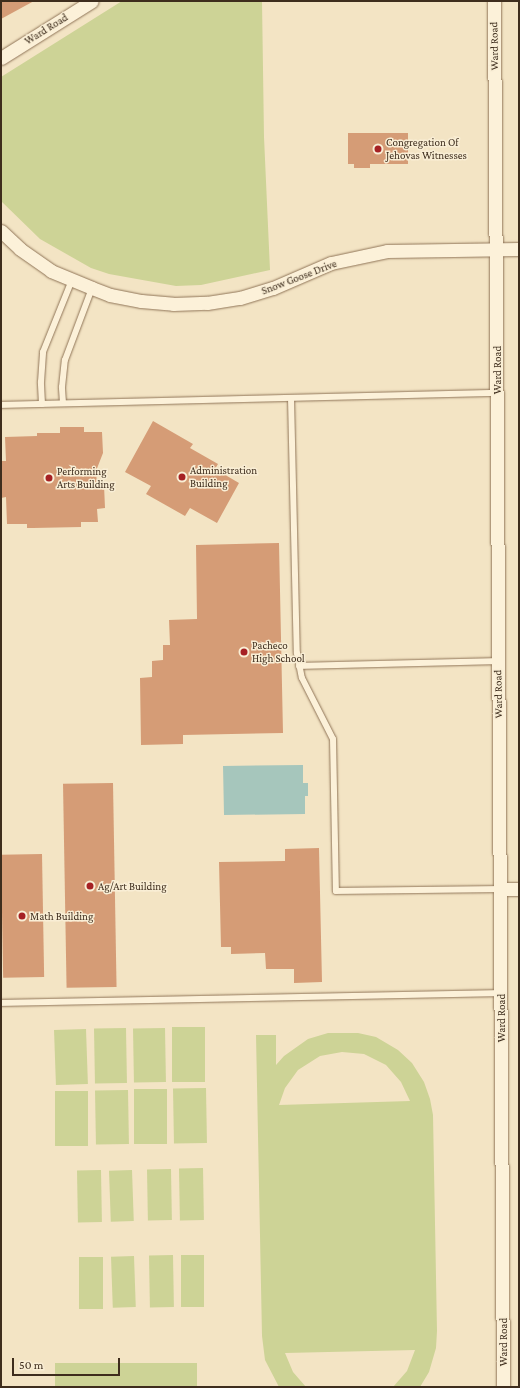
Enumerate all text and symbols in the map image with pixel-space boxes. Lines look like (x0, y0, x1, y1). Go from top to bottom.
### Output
street label: Ward Road (22, 11, 70, 47)
street label: Ward Road (487, 22, 501, 70)
place label: Congregation Of Jehovas Witnesses (386, 136, 467, 162)
marker: Congregation Of Jehovas Witnesses (373, 144, 383, 154)
street label: Snow Goose Drive (259, 257, 339, 297)
street label: Ward Road (490, 346, 504, 394)
place label: Administration Building (190, 464, 257, 490)
place label: Performing Arts Building (57, 465, 115, 491)
marker: Administration Building (177, 472, 187, 482)
marker: Performing Arts Building (44, 473, 54, 483)
place label: Pacheco High School (252, 639, 305, 665)
marker: Pacheco High School (239, 647, 249, 657)
street label: Ward Road (491, 670, 505, 718)
place label: Ag/Art Building (98, 879, 167, 893)
marker: Ag/Art Building (85, 881, 95, 891)
place label: Math Building (30, 909, 93, 923)
marker: Math Building (17, 911, 27, 921)
street label: Ward Road (494, 994, 508, 1042)
street label: Ward Road (496, 1318, 510, 1366)
scale bar (14, 1350, 122, 1376)
text: 50 m (19, 1358, 43, 1372)

